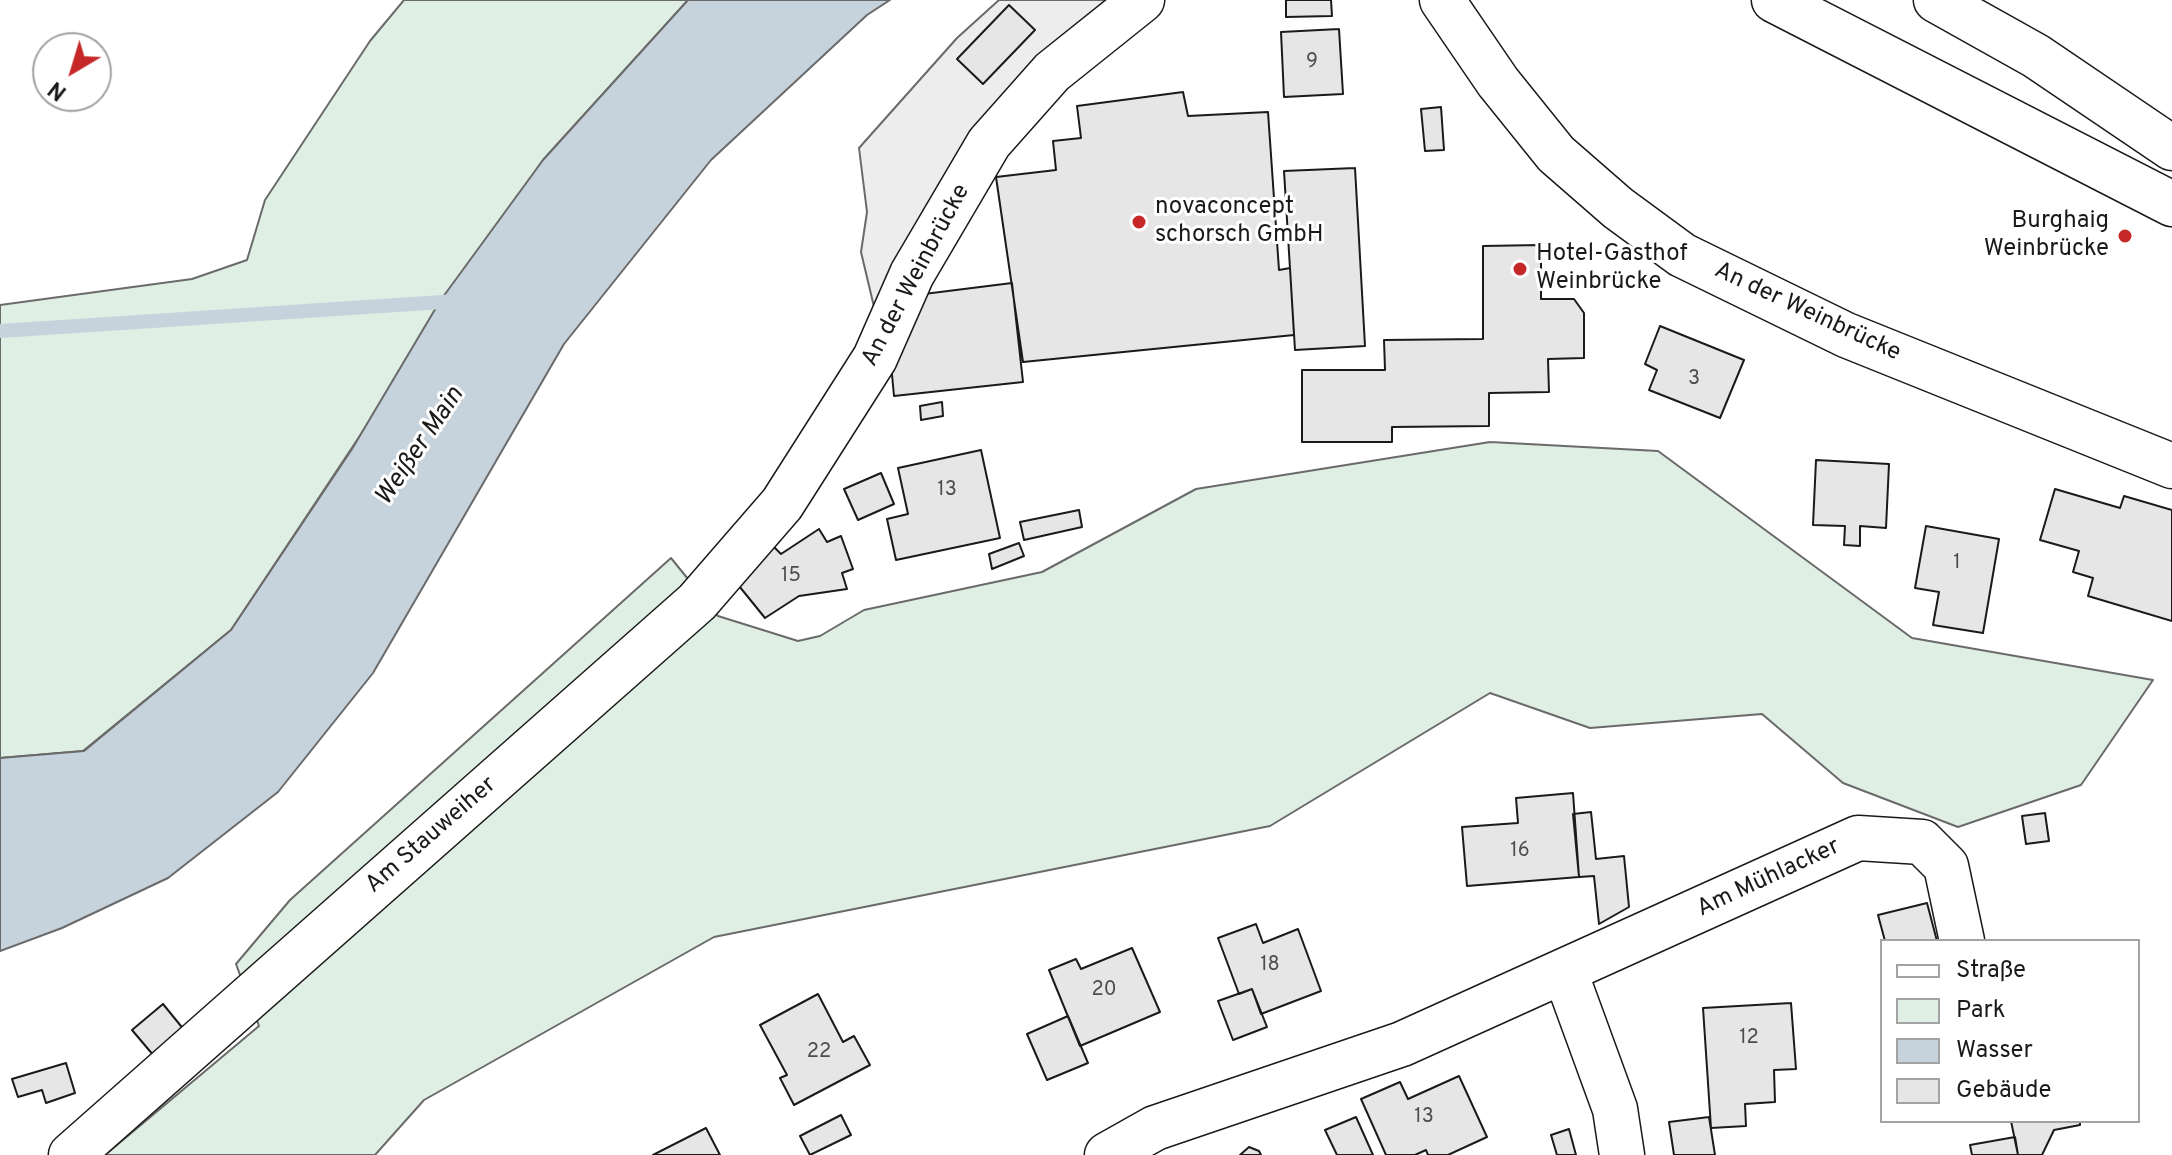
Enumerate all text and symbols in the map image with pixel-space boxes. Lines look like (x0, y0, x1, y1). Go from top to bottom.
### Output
north arrow (32, 32, 112, 112)
house number: 9 (1306, 51, 1318, 75)
text: N (44, 74, 73, 105)
street label: An der Weinbrücke (857, 180, 977, 372)
place label: novaconcept schorsch GmbH (1155, 194, 1324, 250)
place label: Burghaig Weinbrücke (1984, 208, 2109, 264)
marker: novaconcept schorsch GmbH (1130, 213, 1148, 231)
marker: Burghaig Weinbrücke (2116, 227, 2134, 245)
place label: Hotel-Gasthof Weinbrücke (1536, 241, 1687, 297)
street label: An der Weinbrücke (1709, 257, 1905, 369)
marker: Hotel-Gasthof Weinbrücke (1511, 260, 1529, 278)
house number: 3 (1688, 368, 1700, 392)
water label: Weißer Main (370, 382, 472, 512)
house number: 13 (937, 479, 957, 503)
house number: 1 (1953, 552, 1961, 576)
house number: 15 (781, 565, 801, 589)
street label: Am Stauweiher (361, 771, 503, 901)
street label: Am Mühlacker (1693, 833, 1845, 925)
house number: 16 (1510, 840, 1530, 864)
legend (1880, 939, 2140, 1123)
house number: 18 (1260, 954, 1280, 978)
text: Straße (1956, 956, 2026, 986)
house number: 20 (1091, 979, 1117, 1003)
text: Park (1956, 996, 2006, 1026)
house number: 12 (1739, 1027, 1759, 1051)
text: Wasser (1956, 1036, 2033, 1066)
house number: 22 (807, 1041, 831, 1065)
text: Gebäude (1956, 1076, 2051, 1106)
house number: 13 (1414, 1106, 1434, 1130)

